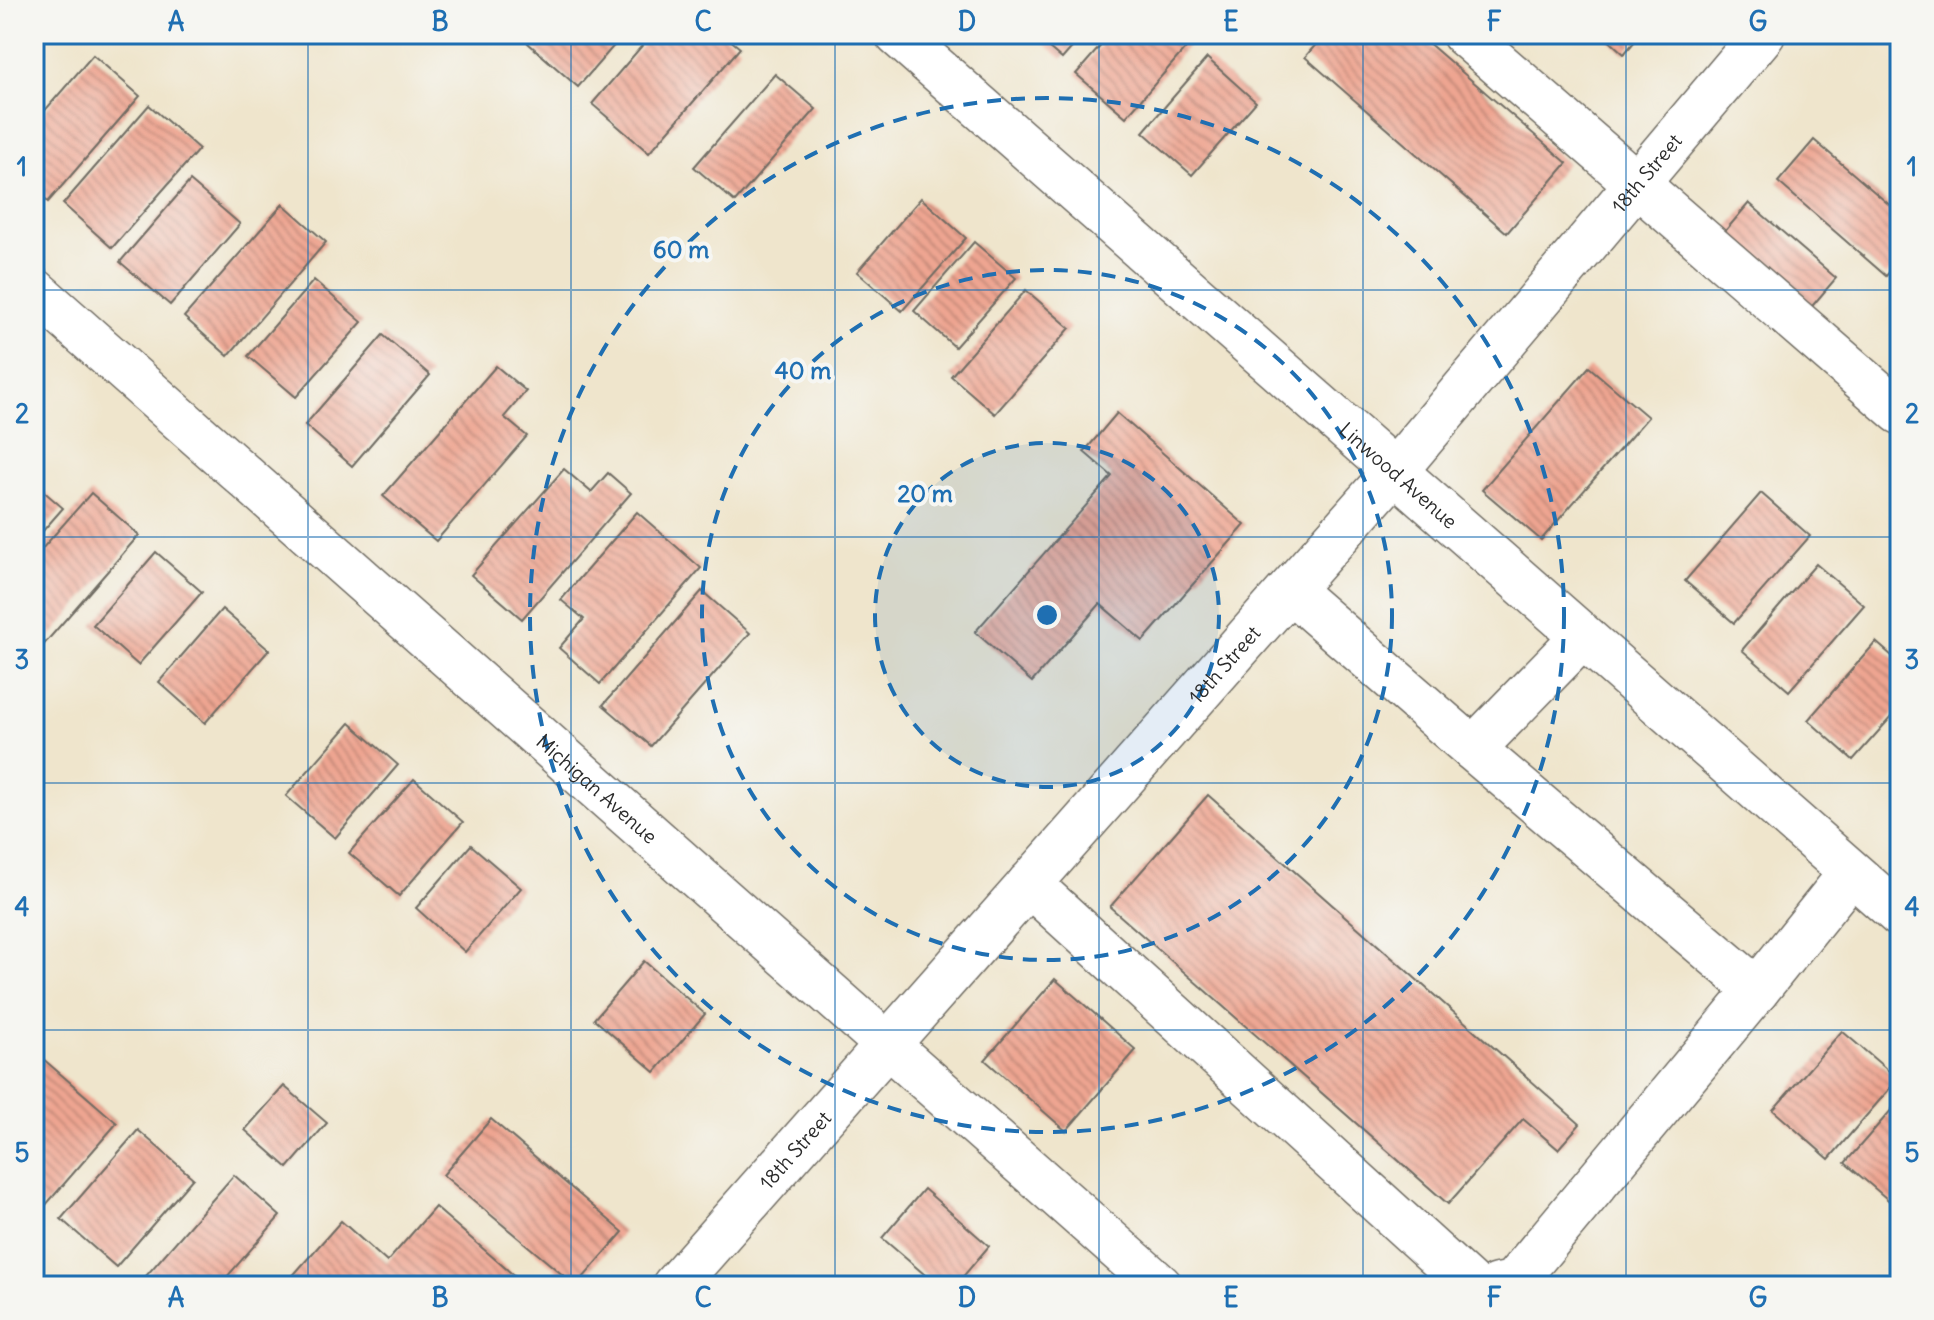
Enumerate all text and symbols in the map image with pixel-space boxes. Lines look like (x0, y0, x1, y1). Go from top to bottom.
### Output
text: A (168, 5, 185, 38)
text: B (431, 5, 449, 38)
text: C (694, 5, 712, 38)
text: D (958, 5, 976, 38)
text: E (1223, 5, 1239, 38)
text: F (1487, 5, 1502, 38)
text: G (1749, 5, 1768, 38)
street label: 18th Street (1606, 128, 1687, 218)
text: 1 (17, 150, 27, 183)
text: 1 (1907, 150, 1917, 183)
text: 60 m (653, 234, 709, 264)
text: 40 m (775, 355, 831, 385)
text: 2 (15, 397, 29, 430)
text: 2 (1905, 397, 1919, 430)
street label: Linwood Avenue (1335, 416, 1463, 533)
text: 20 m (897, 478, 953, 508)
centre of rings (1033, 601, 1061, 629)
street label: 18th Street (1183, 620, 1265, 709)
text: 3 (15, 643, 29, 676)
text: 3 (1905, 643, 1919, 676)
street label: Michigan Avenue (532, 728, 663, 848)
text: 4 (14, 890, 30, 923)
text: 4 (1904, 890, 1920, 923)
street label: 18th Street (753, 1105, 836, 1194)
text: 5 (15, 1136, 30, 1169)
text: 5 (1905, 1136, 1920, 1169)
text: A (168, 1281, 185, 1314)
text: B (431, 1281, 449, 1314)
text: C (694, 1281, 712, 1314)
text: D (958, 1281, 976, 1314)
text: E (1223, 1281, 1239, 1314)
text: F (1487, 1281, 1502, 1314)
text: G (1749, 1281, 1768, 1314)

